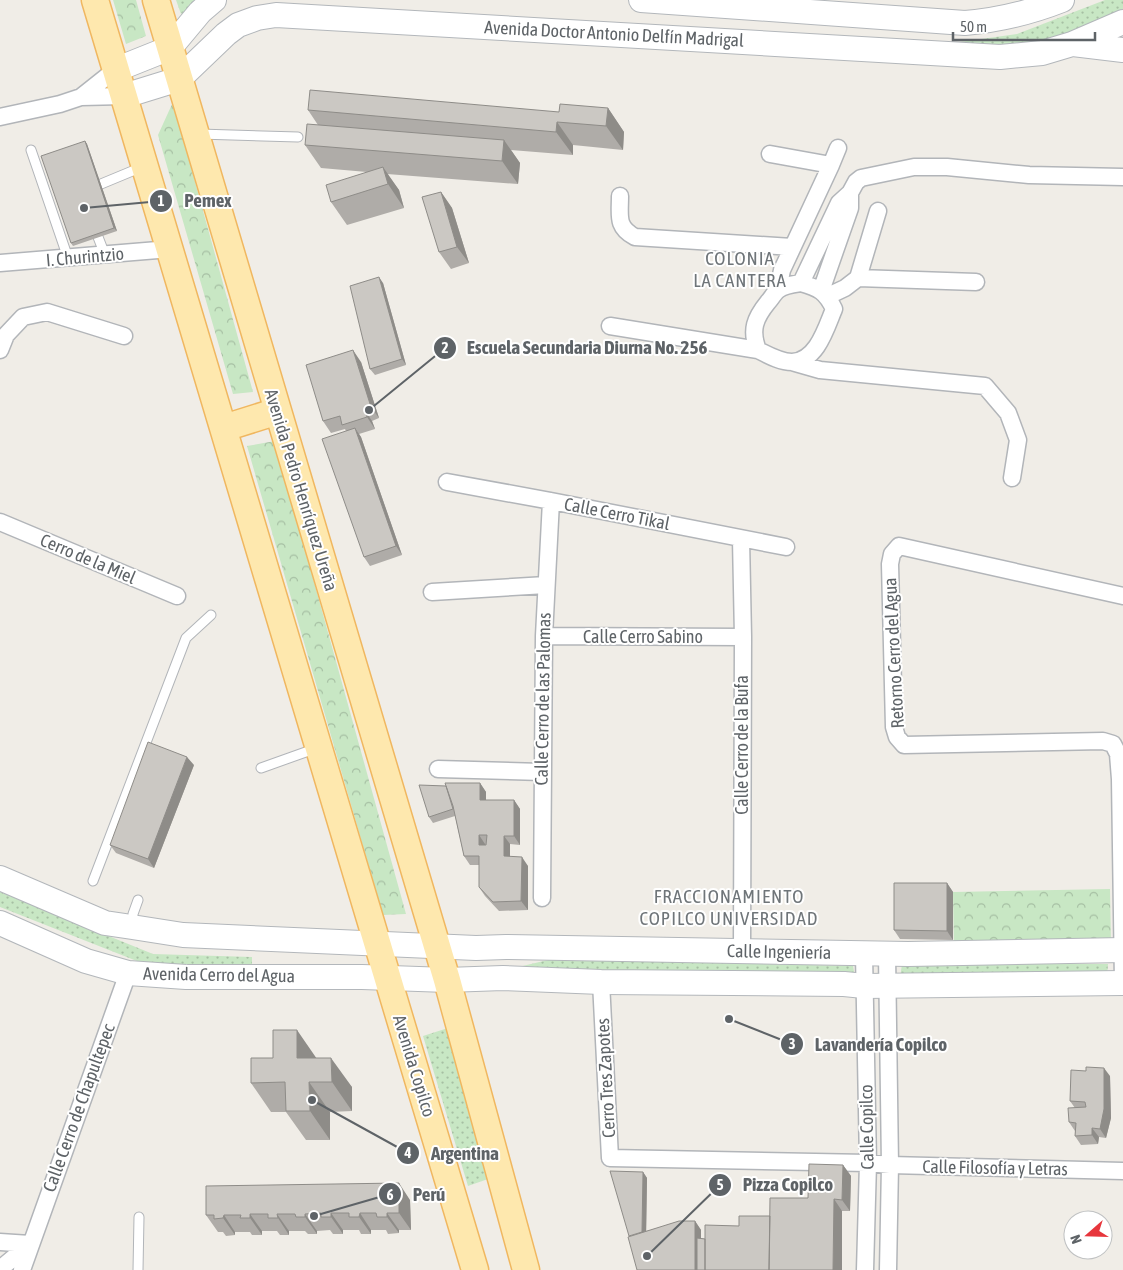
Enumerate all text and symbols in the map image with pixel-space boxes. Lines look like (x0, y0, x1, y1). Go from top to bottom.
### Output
scale bar (953, 10, 1096, 42)
street label: Avenida Doctor Antonio Delfín Madrigal (484, 16, 745, 51)
text: 50 m (960, 18, 987, 35)
callout: Pemex (149, 184, 242, 218)
text: Pemex (184, 189, 232, 211)
text: 1 (157, 192, 165, 209)
street label: I. Churintzio (45, 243, 125, 270)
district label: COLONIA LA CANTERA (693, 247, 787, 291)
callout: Escuela Secundaria Diurna No. 256 (432, 331, 718, 365)
text: Escuela Secundaria Diurna No. 256 (467, 336, 707, 358)
text: 2 (441, 339, 449, 356)
street label: Avenida Pedro Henríquez Ureña (261, 386, 342, 593)
street label: Calle Cerro Tikal (563, 493, 672, 534)
street label: Cerro de la Miel (37, 529, 139, 588)
street label: Retorno Cerro del Agua (879, 577, 908, 729)
street label: Calle Cerro de las Palomas (530, 612, 555, 786)
street label: Calle Cerro Sabino (583, 626, 703, 647)
street label: Calle Cerro de la Bufa (731, 675, 752, 815)
district label: FRACCIONAMIENTO COPILCO UNIVERSIDAD (640, 885, 818, 929)
street label: Calle Ingeniería (727, 940, 831, 963)
street label: Avenida Cerro del Agua (143, 963, 295, 986)
street label: Avenida Copilco (389, 1012, 440, 1119)
street label: Cerro Tres Zapotes (592, 1018, 619, 1138)
street label: Calle Cerro de Chapultepec (38, 1021, 119, 1195)
callout: Lavandería Copilco (780, 1027, 957, 1061)
text: Lavandería Copilco (815, 1033, 947, 1055)
text: 3 (788, 1035, 796, 1052)
street label: Calle Copilco (855, 1084, 878, 1170)
callout: Argentina (396, 1136, 509, 1170)
text: Argentina (430, 1142, 499, 1164)
text: 4 (403, 1144, 412, 1161)
street label: Calle Filosofía y Letras (922, 1156, 1068, 1179)
callout: Pizza Copilco (708, 1168, 843, 1202)
text: Pizza Copilco (743, 1173, 833, 1195)
text: 5 (716, 1176, 724, 1193)
callout: Perú (378, 1177, 455, 1211)
text: Perú (413, 1183, 445, 1205)
text: 6 (386, 1186, 394, 1203)
north arrow (1063, 1210, 1113, 1260)
text: N (1067, 1233, 1085, 1246)

